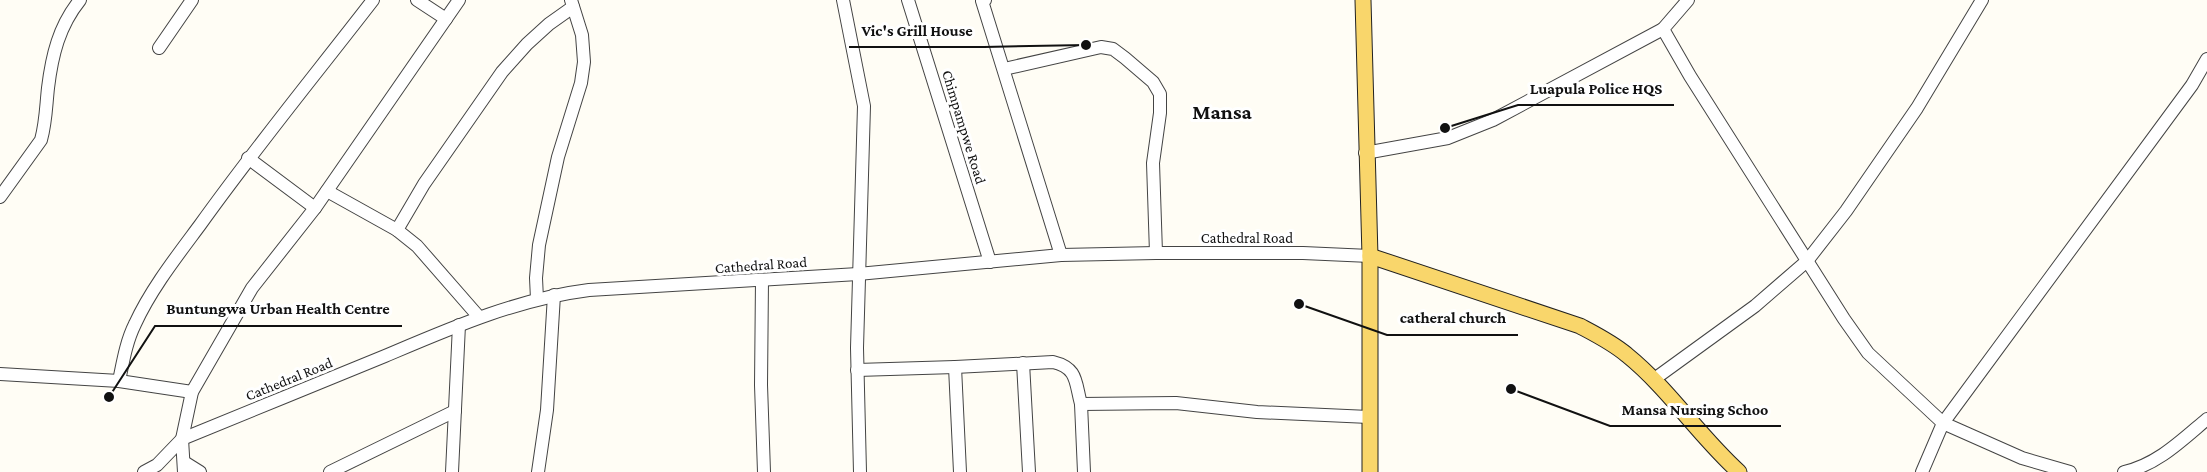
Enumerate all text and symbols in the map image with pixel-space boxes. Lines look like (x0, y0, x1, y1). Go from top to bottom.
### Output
callout: Vic's Grill House (849, 13, 984, 47)
text: Vic's Grill House (860, 22, 973, 39)
street label: Chimpampwe Road (938, 68, 989, 186)
callout: Luapula Police HQS (1518, 71, 1674, 105)
text: Luapula Police HQS (1530, 80, 1662, 97)
district label: Mansa (1192, 100, 1252, 124)
street label: Cathedral Road (1201, 230, 1293, 246)
street label: Cathedral Road (714, 254, 808, 276)
callout: Buntungwa Urban Health Centre (155, 292, 402, 326)
text: Buntungwa Urban Health Centre (166, 300, 390, 317)
callout: catheral church (1387, 301, 1518, 335)
text: catheral church (1400, 309, 1506, 326)
street label: Cathedral Road (243, 354, 335, 404)
callout: Mansa Nursing Schoo (1610, 392, 1781, 426)
text: Mansa Nursing Schoo (1622, 401, 1768, 418)

